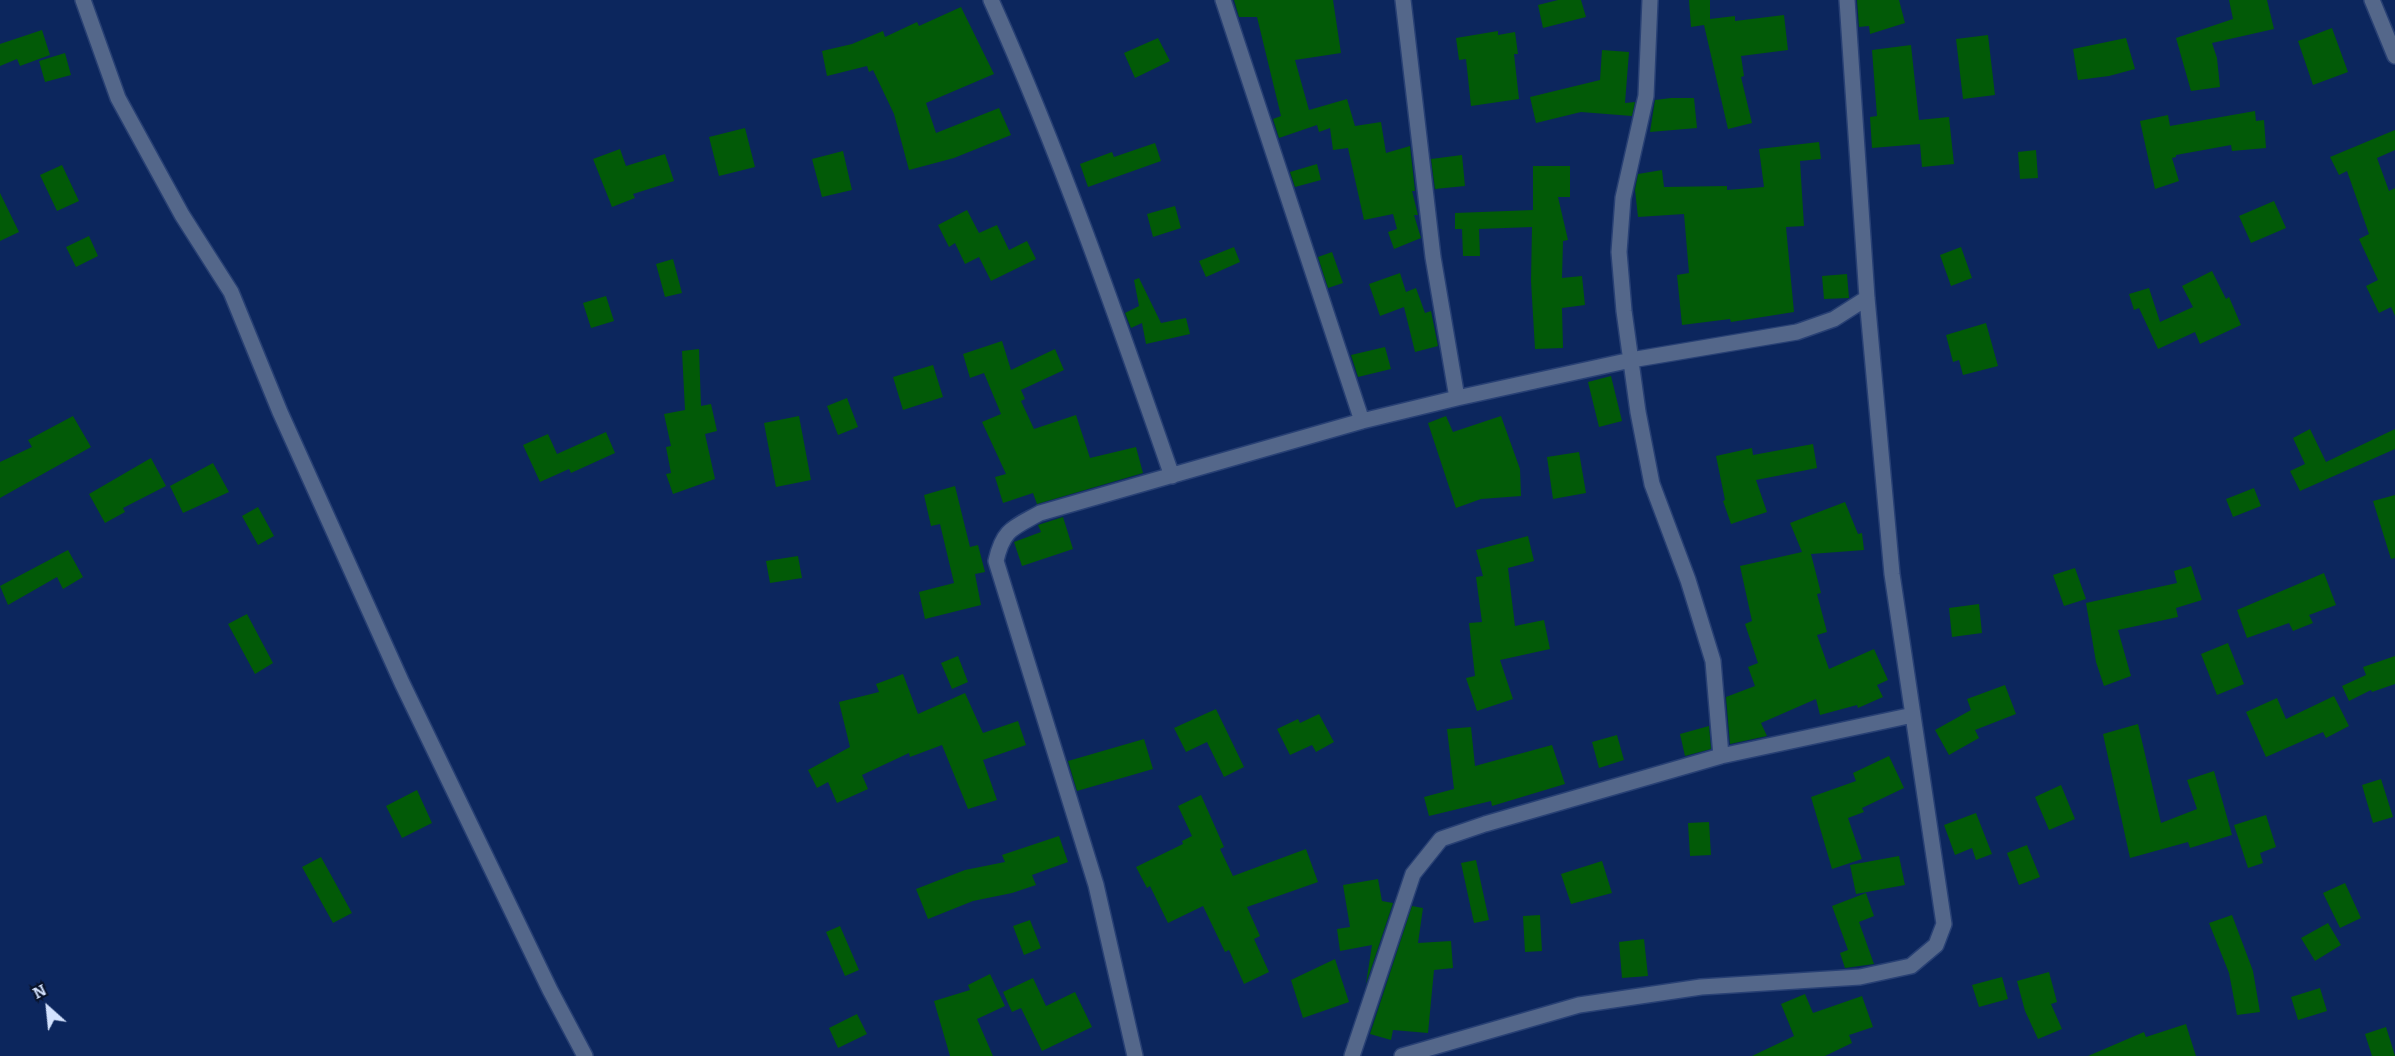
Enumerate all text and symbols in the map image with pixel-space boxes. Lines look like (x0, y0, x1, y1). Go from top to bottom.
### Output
north arrow (18, 978, 78, 1038)
text: N (30, 980, 49, 1003)

